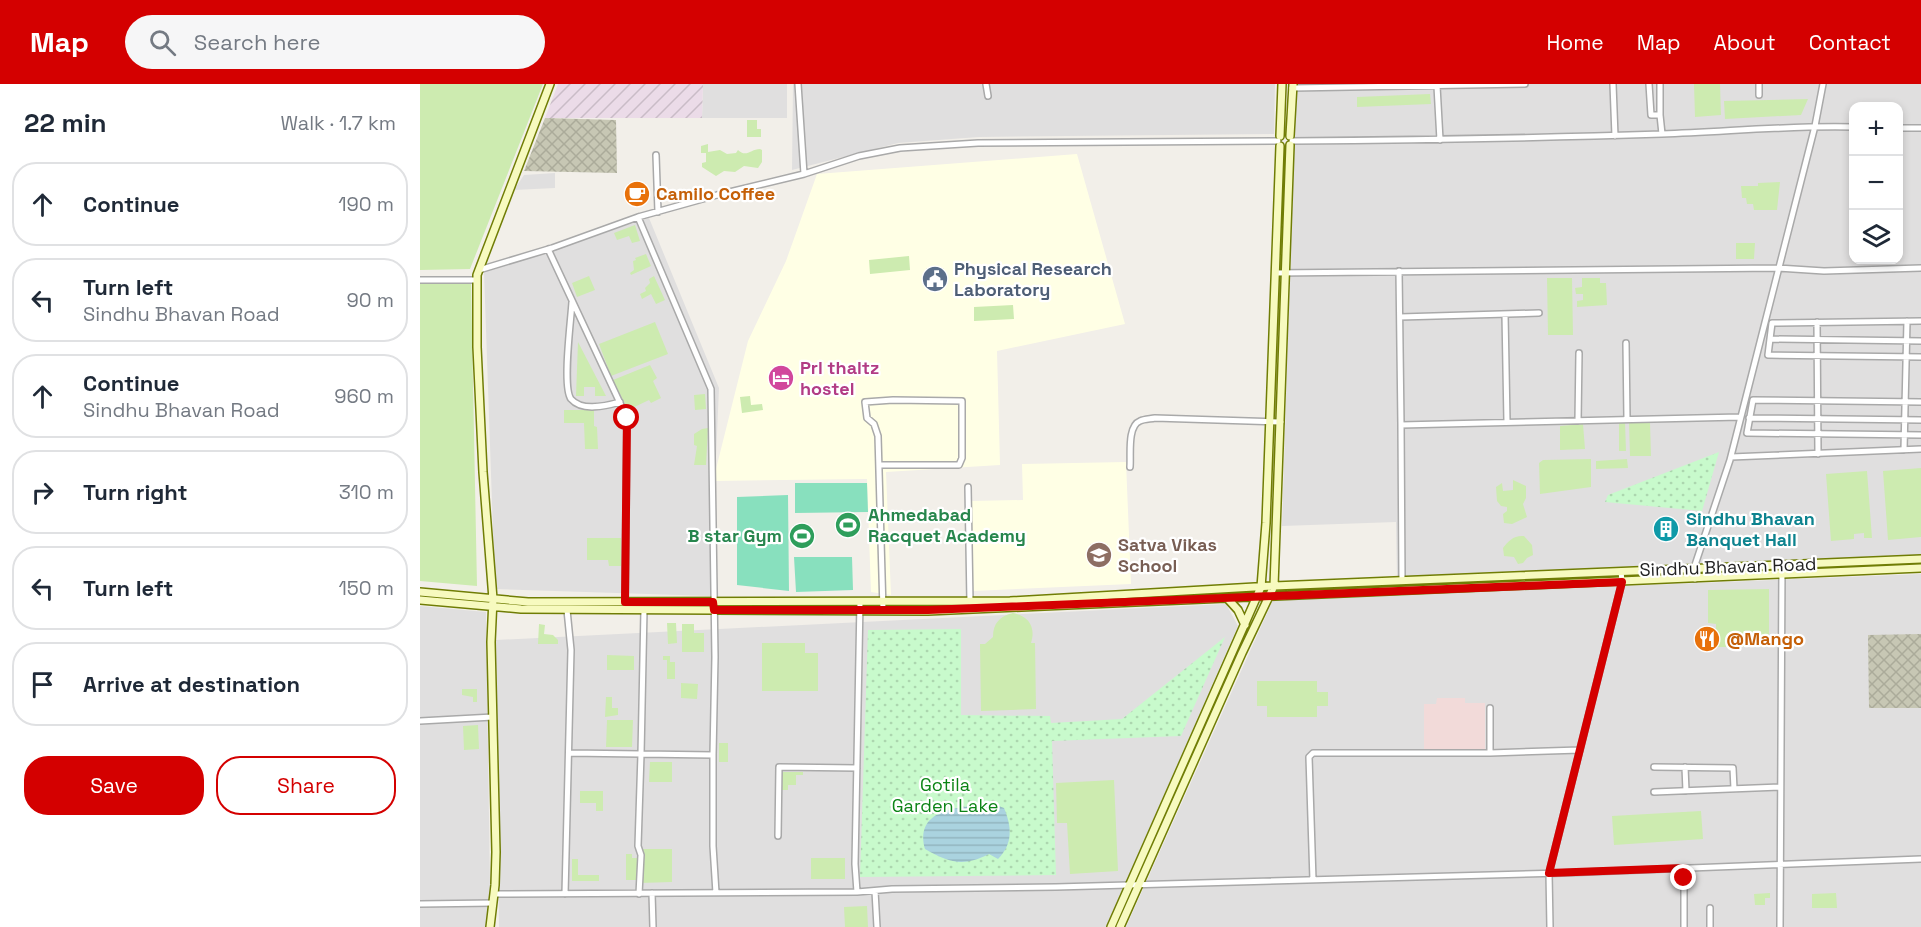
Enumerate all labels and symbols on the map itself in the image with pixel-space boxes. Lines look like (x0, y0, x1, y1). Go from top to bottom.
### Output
cafe icon: Camilo Coffee (622, 179, 652, 209)
place label: Camilo Coffee (656, 182, 775, 205)
place label: Physical Research Laboratory (954, 257, 1112, 301)
public building icon: Physical Research Laboratory (920, 264, 950, 294)
place label: Prl thaltz hostel (800, 356, 879, 400)
hotel icon: Prl thaltz hostel (766, 363, 796, 393)
route start (613, 404, 639, 430)
place label: Ahmedabad Racquet Academy (868, 503, 1026, 547)
place label: Sindhu Bhavan Banquet Hall (1686, 507, 1815, 551)
sports icon: Ahmedabad Racquet Academy (833, 510, 863, 540)
building icon: Sindhu Bhavan Banquet Hall (1651, 514, 1681, 544)
sports icon: B star Gym (787, 521, 817, 551)
place label: B star Gym (688, 524, 782, 547)
place label: Satva Vikas School (1118, 533, 1217, 577)
school or university icon: Satva Vikas School (1084, 540, 1114, 570)
street label: Sindhu Bhavan Road (1639, 552, 1817, 581)
restaurant icon: @Mango (1692, 624, 1722, 654)
place label: @Mango (1726, 627, 1804, 650)
park label: Gotila Garden Lake (892, 773, 998, 817)
route end (1670, 864, 1696, 890)

